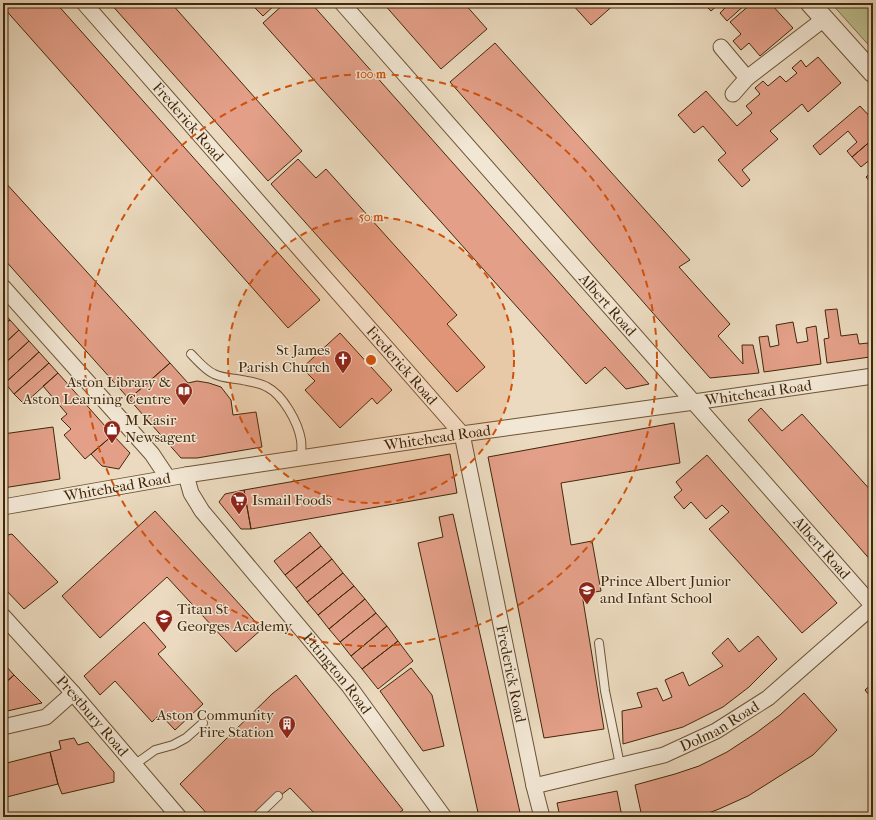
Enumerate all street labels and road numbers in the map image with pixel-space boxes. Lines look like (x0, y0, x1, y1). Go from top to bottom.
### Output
street label: Frederick Road (149, 79, 228, 166)
street label: Albert Road (575, 269, 641, 340)
street label: Frederick Road (362, 322, 442, 409)
street label: Whitehead Road (703, 376, 814, 409)
street label: Whitehead Road (382, 421, 493, 455)
street label: Whitehead Road (62, 469, 173, 505)
street label: Albert Road (789, 512, 855, 584)
street label: Frederick Road (492, 623, 530, 725)
street label: Ettington Road (299, 629, 376, 718)
street label: Prestbury Road (53, 672, 133, 761)
street label: Dolman Road (677, 697, 763, 755)

